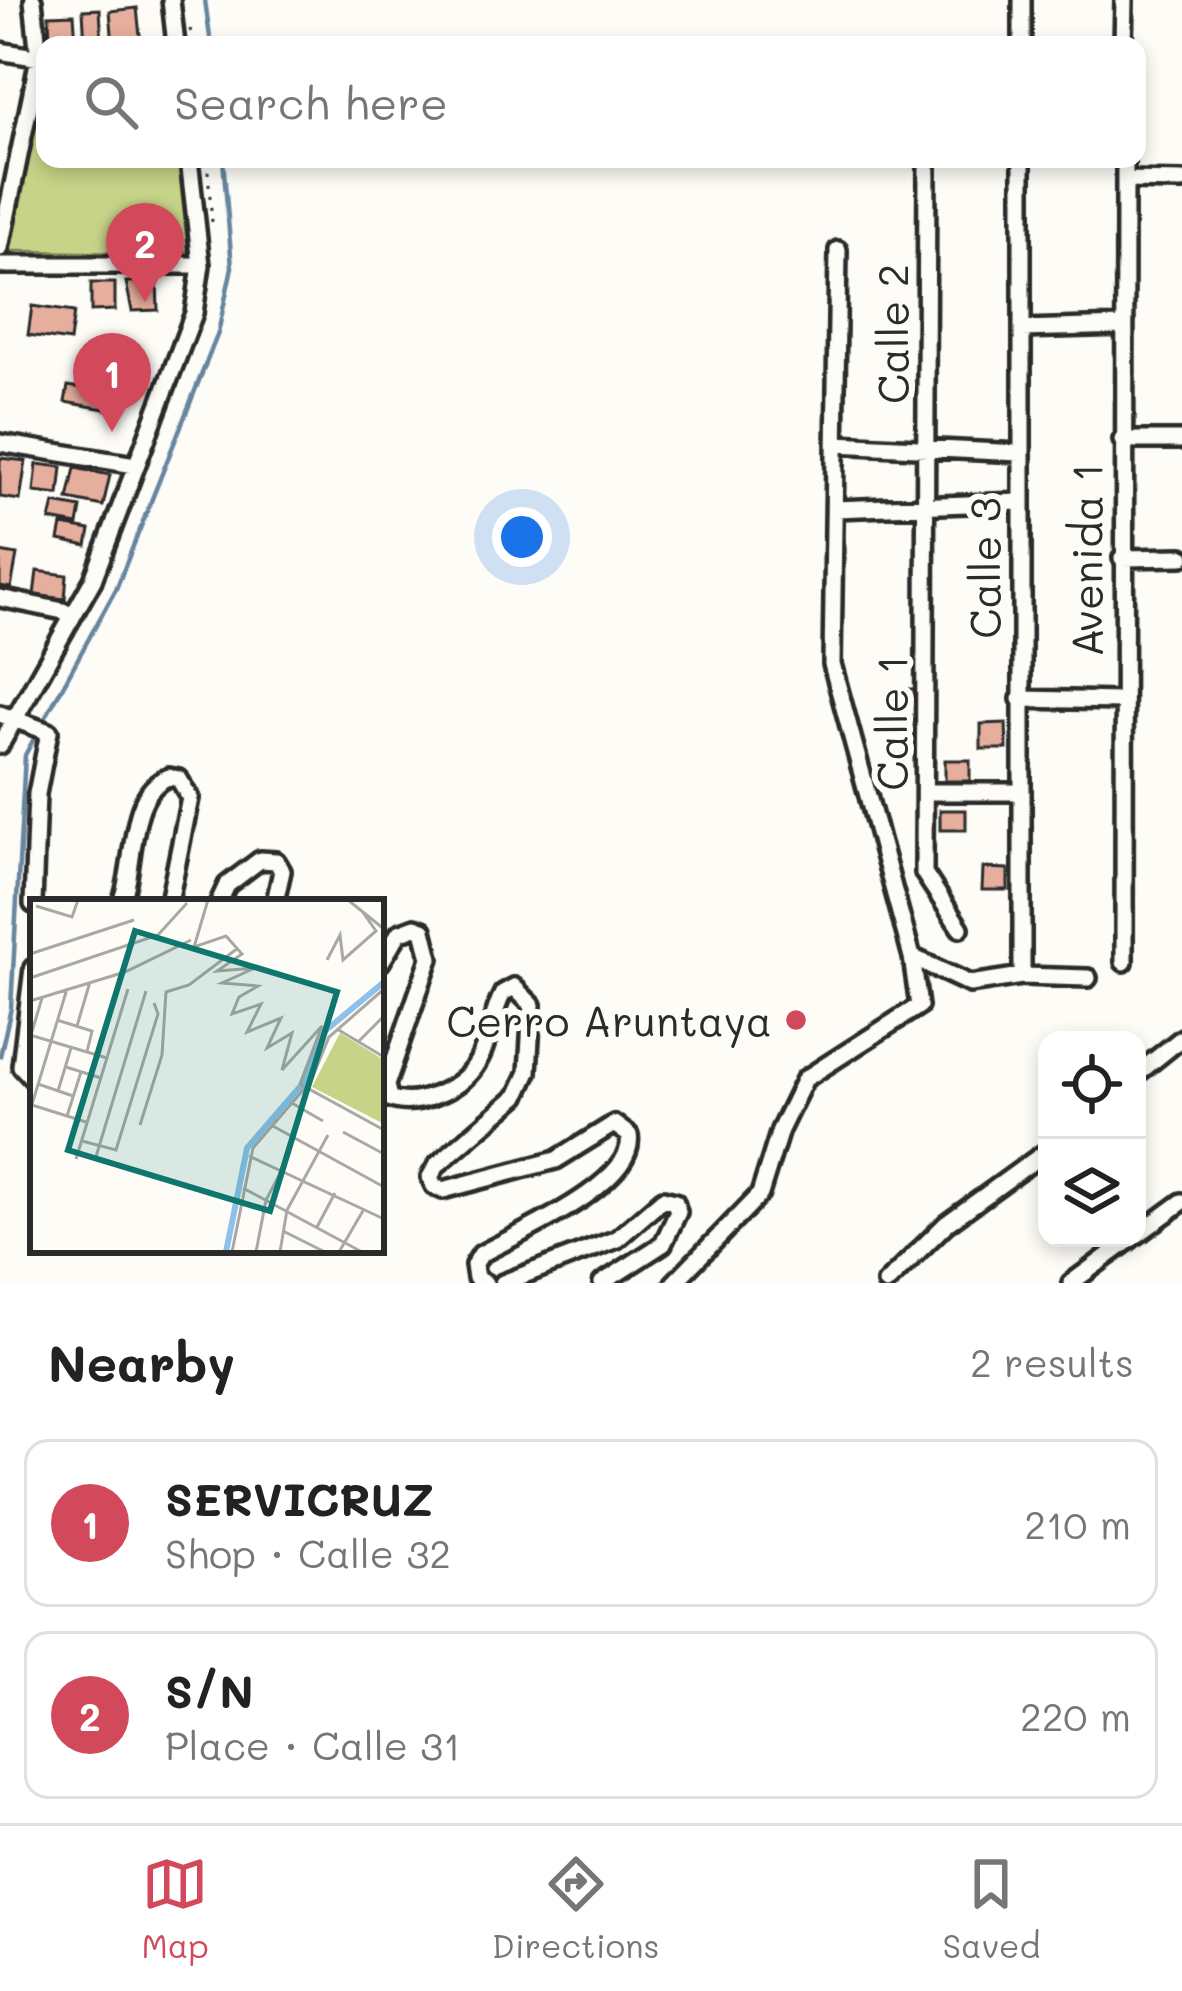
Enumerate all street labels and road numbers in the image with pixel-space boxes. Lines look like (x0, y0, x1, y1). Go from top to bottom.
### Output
street label: Calle 2 (865, 264, 920, 404)
street label: Avenida 1 (1059, 463, 1114, 657)
street label: Calle 3 (957, 497, 1012, 639)
street label: Calle 1 (864, 655, 919, 791)

